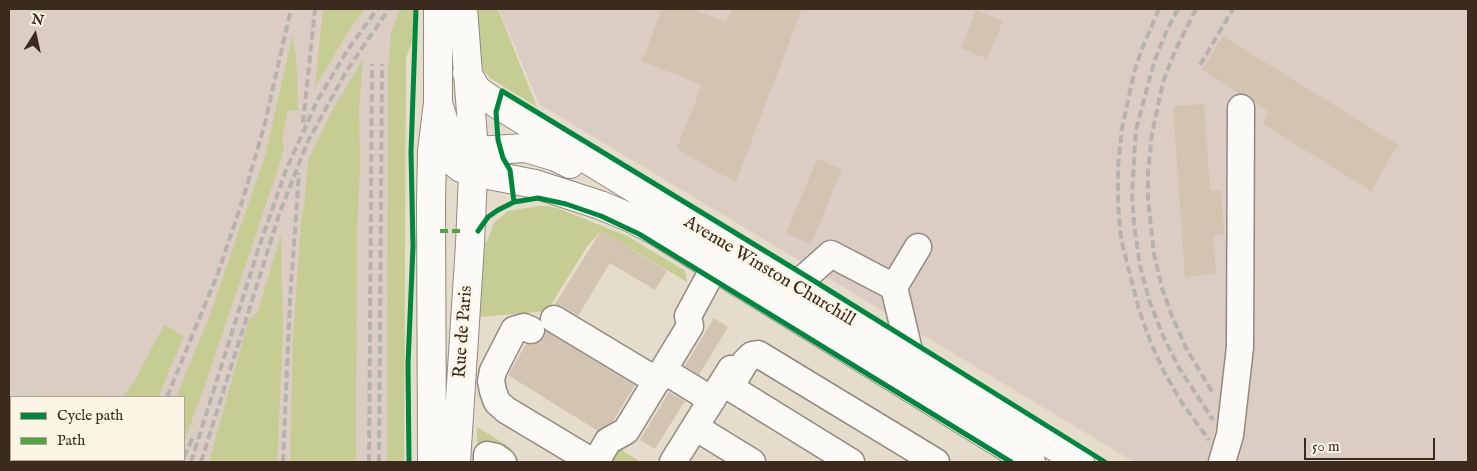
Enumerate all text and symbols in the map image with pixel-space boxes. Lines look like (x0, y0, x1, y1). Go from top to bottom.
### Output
north arrow (10, 10, 60, 60)
text: N (30, 10, 45, 30)
street label: Avenue Winston Churchill (679, 212, 859, 332)
street label: Rue de Paris (450, 285, 478, 379)
legend (10, 396, 185, 461)
text: Cycle path (57, 406, 123, 425)
scale bar (1307, 428, 1438, 460)
text: Path (57, 431, 85, 450)
text: 50 m (1312, 437, 1340, 456)

